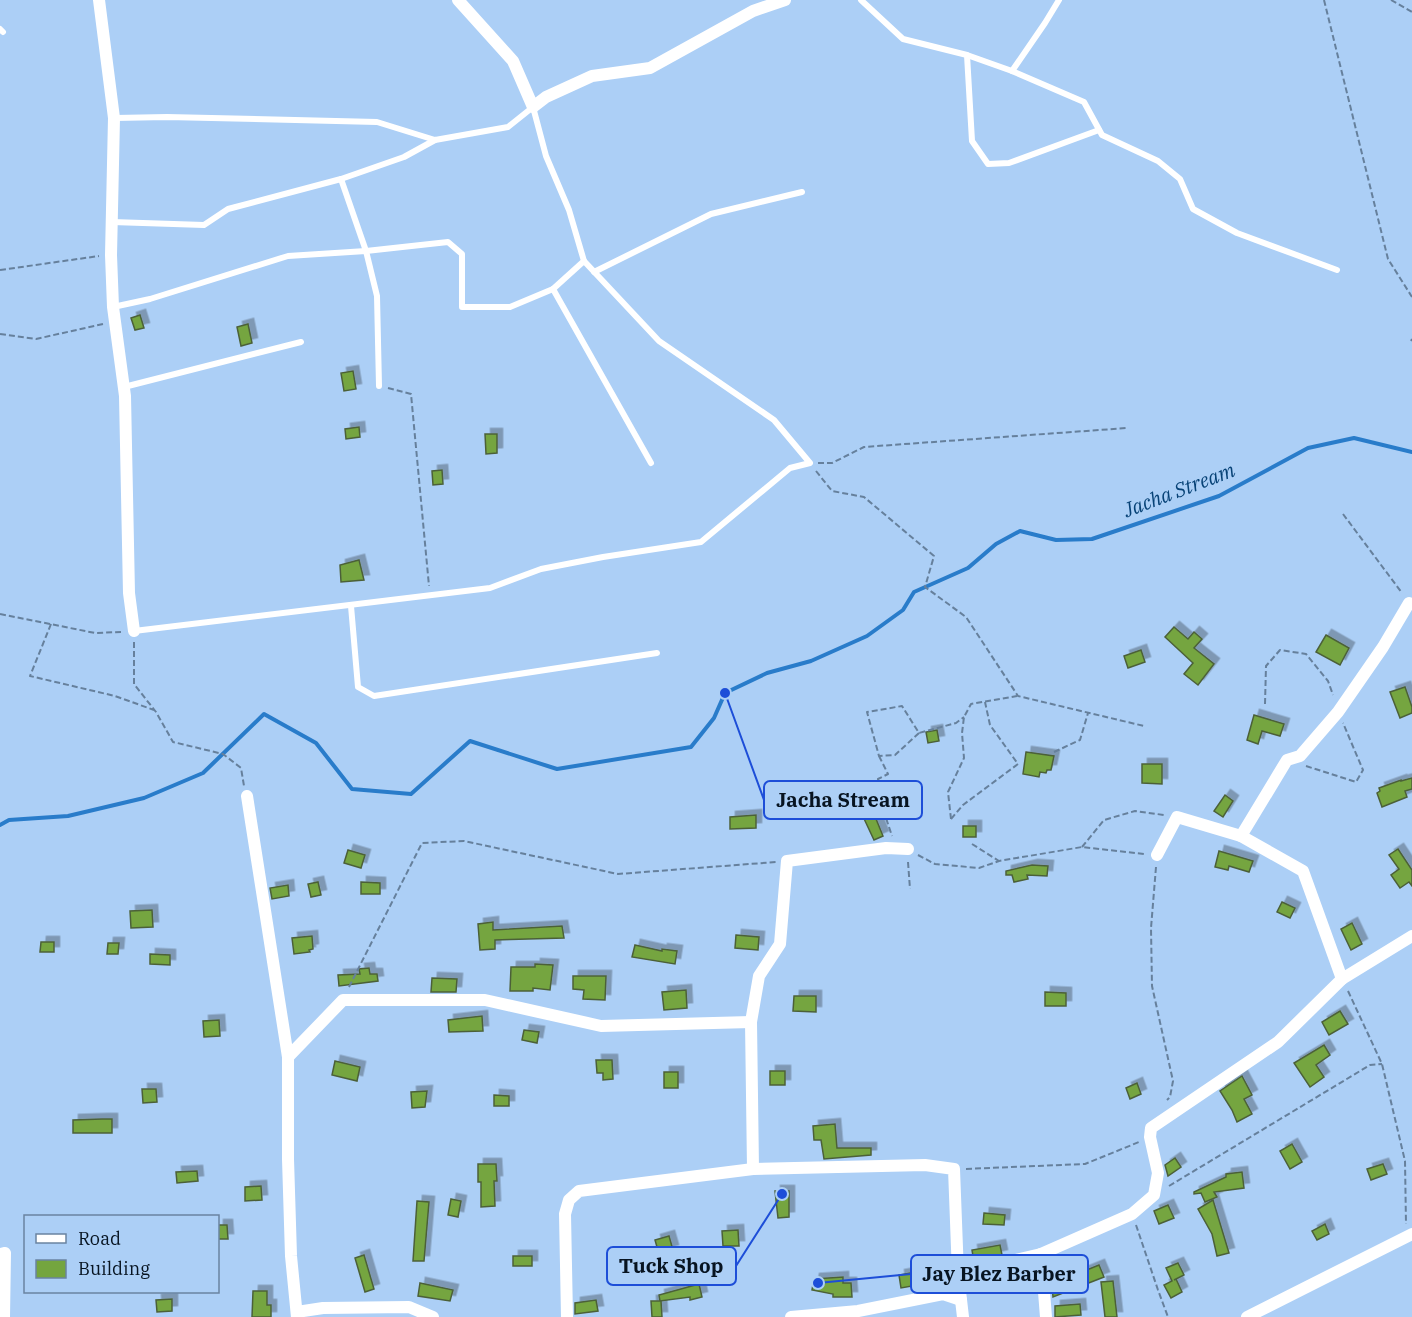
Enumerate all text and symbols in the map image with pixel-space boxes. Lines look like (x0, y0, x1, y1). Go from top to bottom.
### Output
water label: Jacha Stream (1118, 456, 1239, 524)
callout: Jacha Stream (764, 781, 922, 819)
text: Jacha Stream (776, 786, 910, 813)
legend (24, 1215, 219, 1293)
text: Road (78, 1227, 121, 1250)
callout: Tuck Shop (607, 1247, 736, 1285)
text: Tuck Shop (619, 1252, 723, 1279)
callout: Jay Blez Barber (911, 1255, 1088, 1293)
text: Building (78, 1257, 150, 1280)
text: Jay Blez Barber (922, 1260, 1076, 1287)

